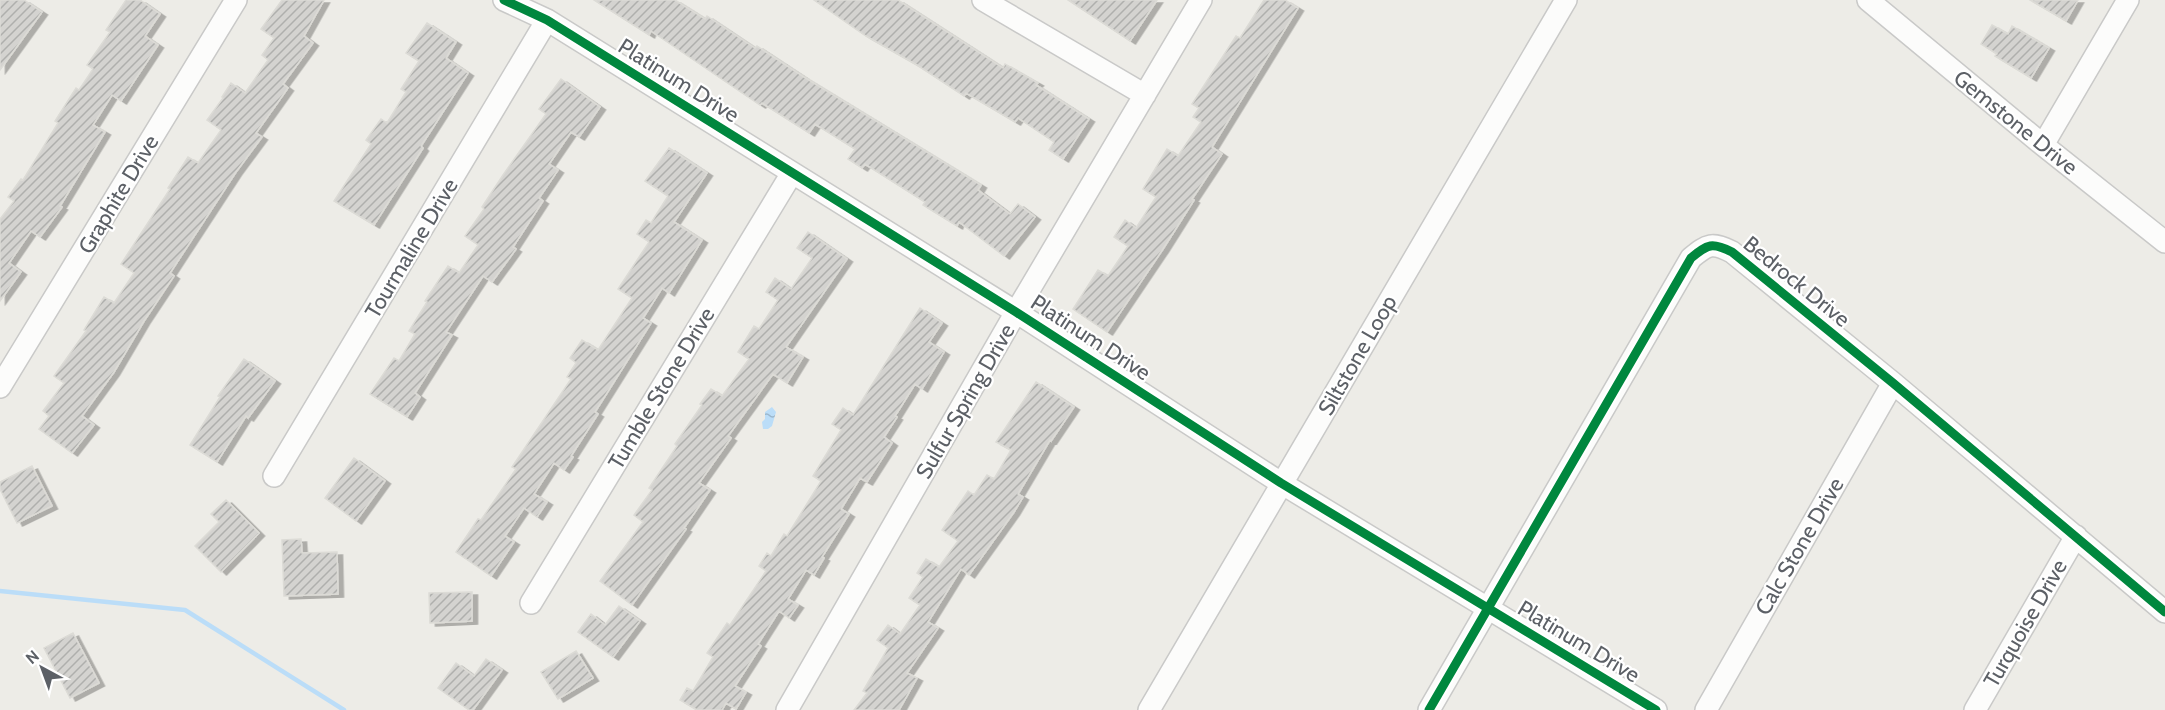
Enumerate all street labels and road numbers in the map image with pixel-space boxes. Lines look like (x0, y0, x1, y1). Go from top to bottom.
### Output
street label: Platinum Drive (613, 33, 744, 128)
street label: Gemstone Drive (1948, 64, 2083, 181)
street label: Graphite Drive (72, 130, 164, 259)
street label: Tourmaline Drive (359, 174, 464, 323)
street label: Bedrock Drive (1738, 230, 1856, 333)
street label: Platinum Drive (1026, 289, 1156, 386)
street label: Siltstone Loop (1312, 290, 1403, 420)
street label: Tumble Stone Drive (602, 302, 720, 474)
street label: Sulfur Spring Drive (910, 319, 1021, 483)
street label: Calc Stone Drive (1749, 473, 1850, 620)
street label: Turquoise Drive (1978, 554, 2073, 692)
street label: Platinum Drive (1513, 594, 1645, 688)

